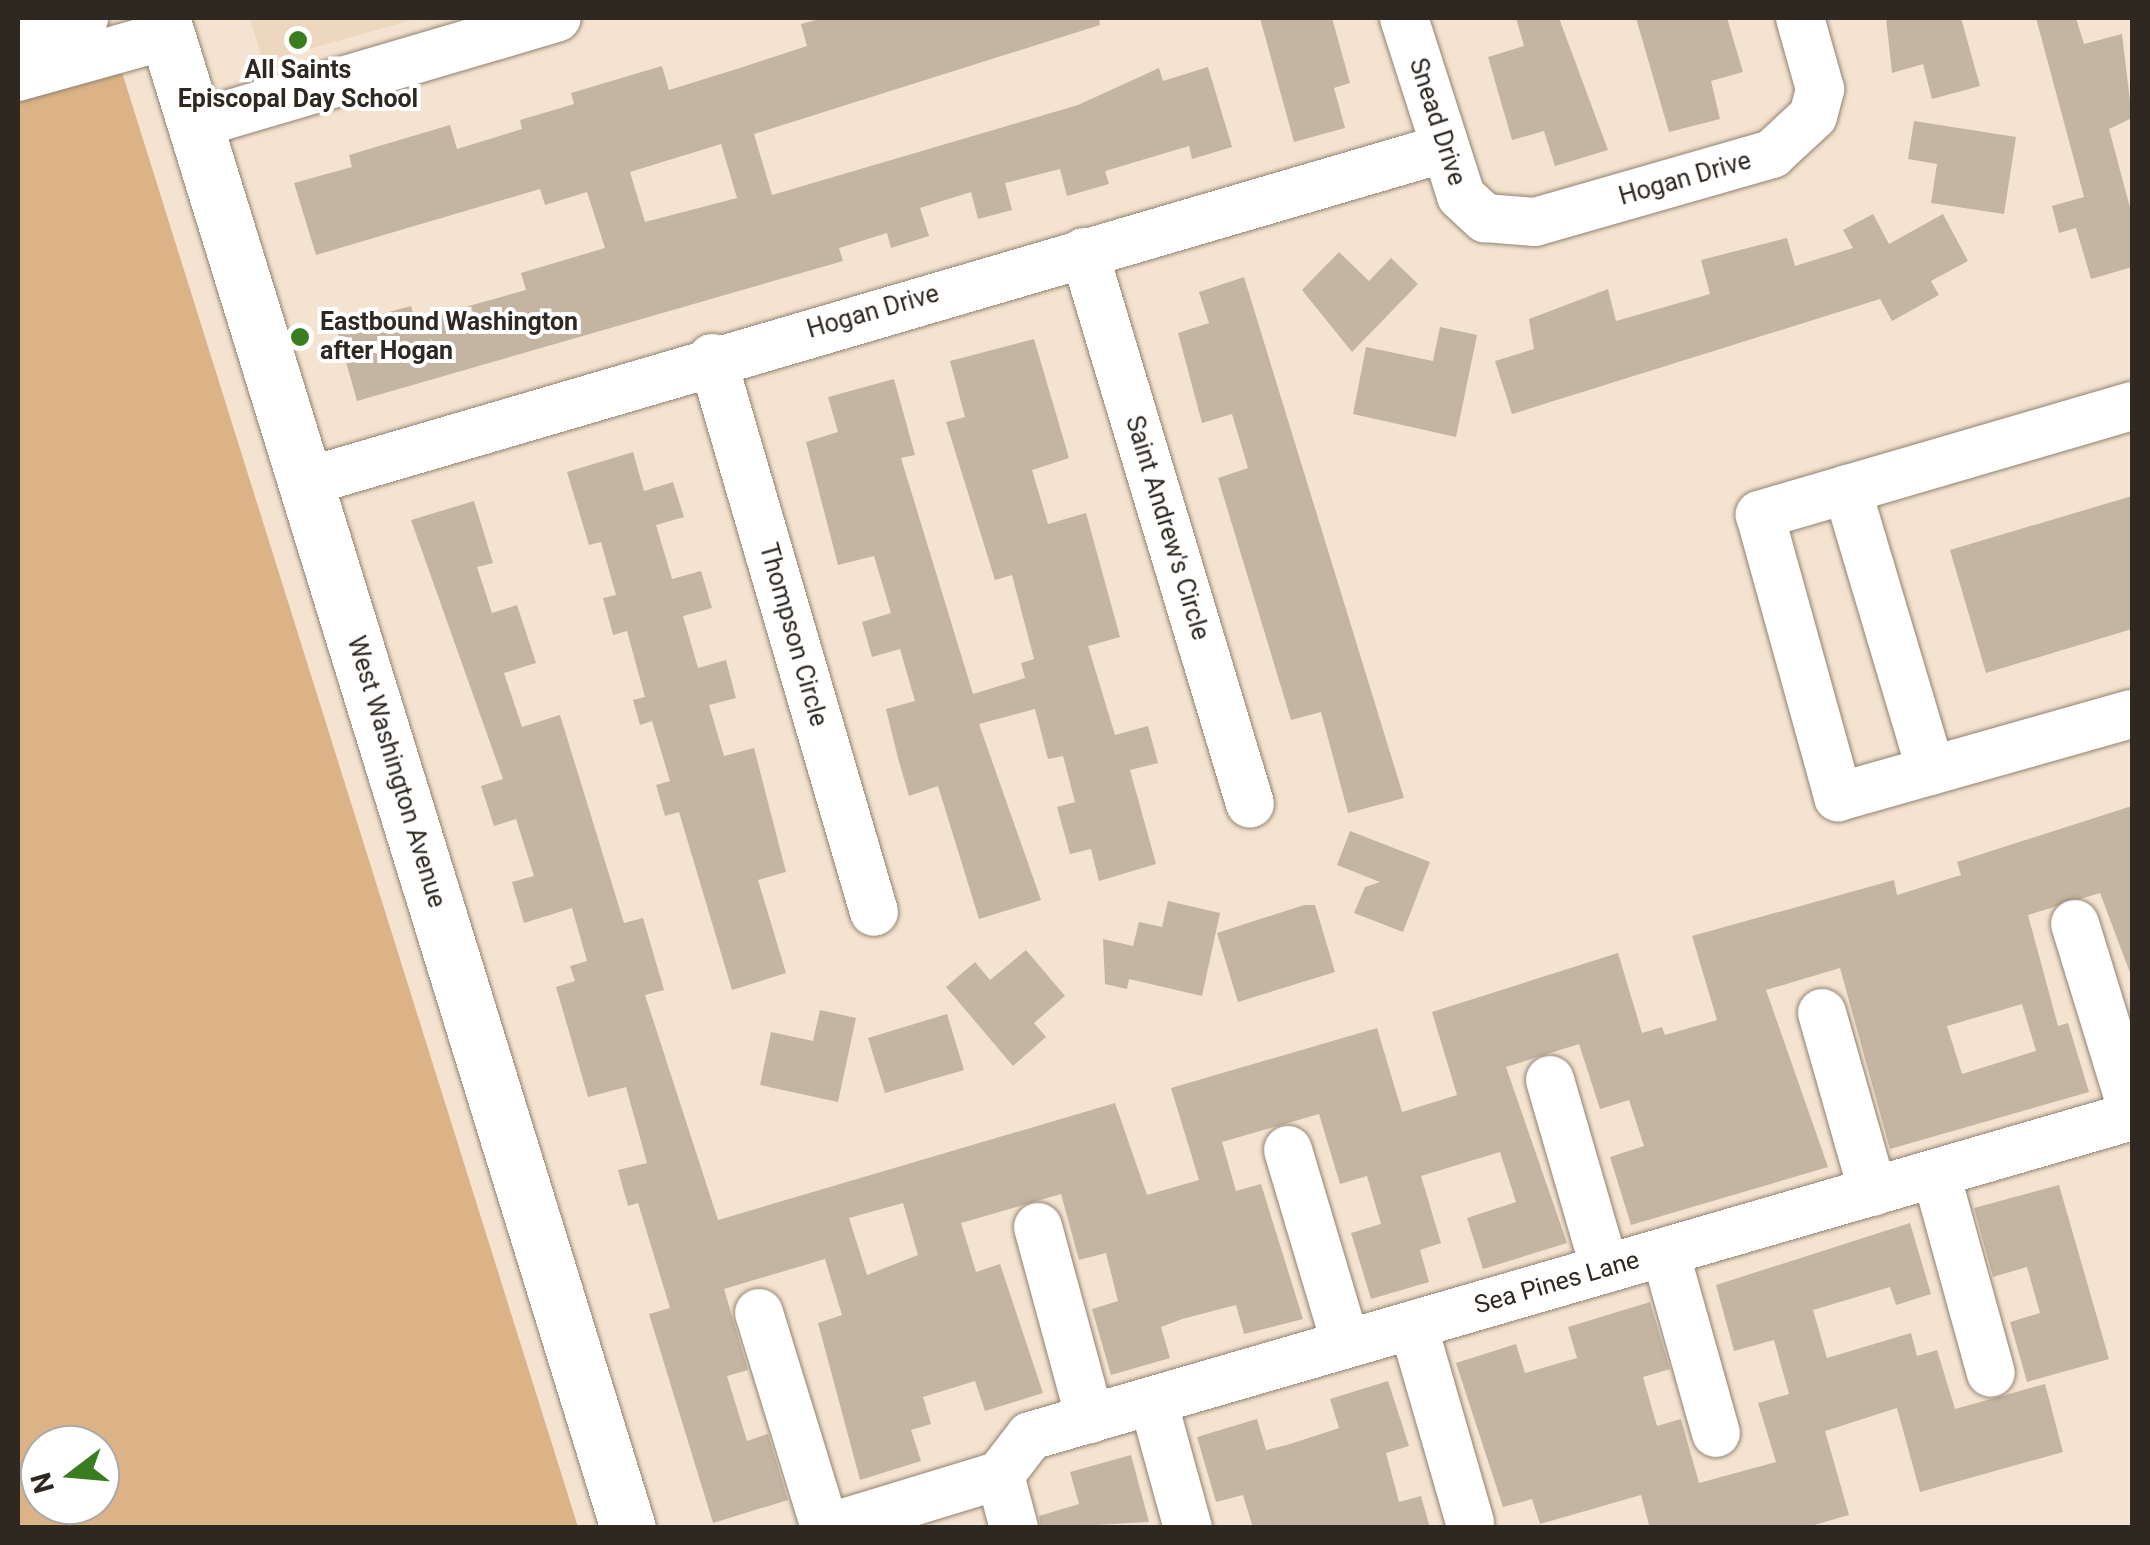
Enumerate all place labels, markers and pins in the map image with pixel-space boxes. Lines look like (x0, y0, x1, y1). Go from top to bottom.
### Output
marker: All Saints Episcopal Day School (287, 29, 309, 51)
place label: All Saints Episcopal Day School (178, 56, 418, 115)
place label: Eastbound Washington after Hogan (320, 308, 578, 367)
marker: Eastbound Washington after Hogan (289, 326, 311, 348)

